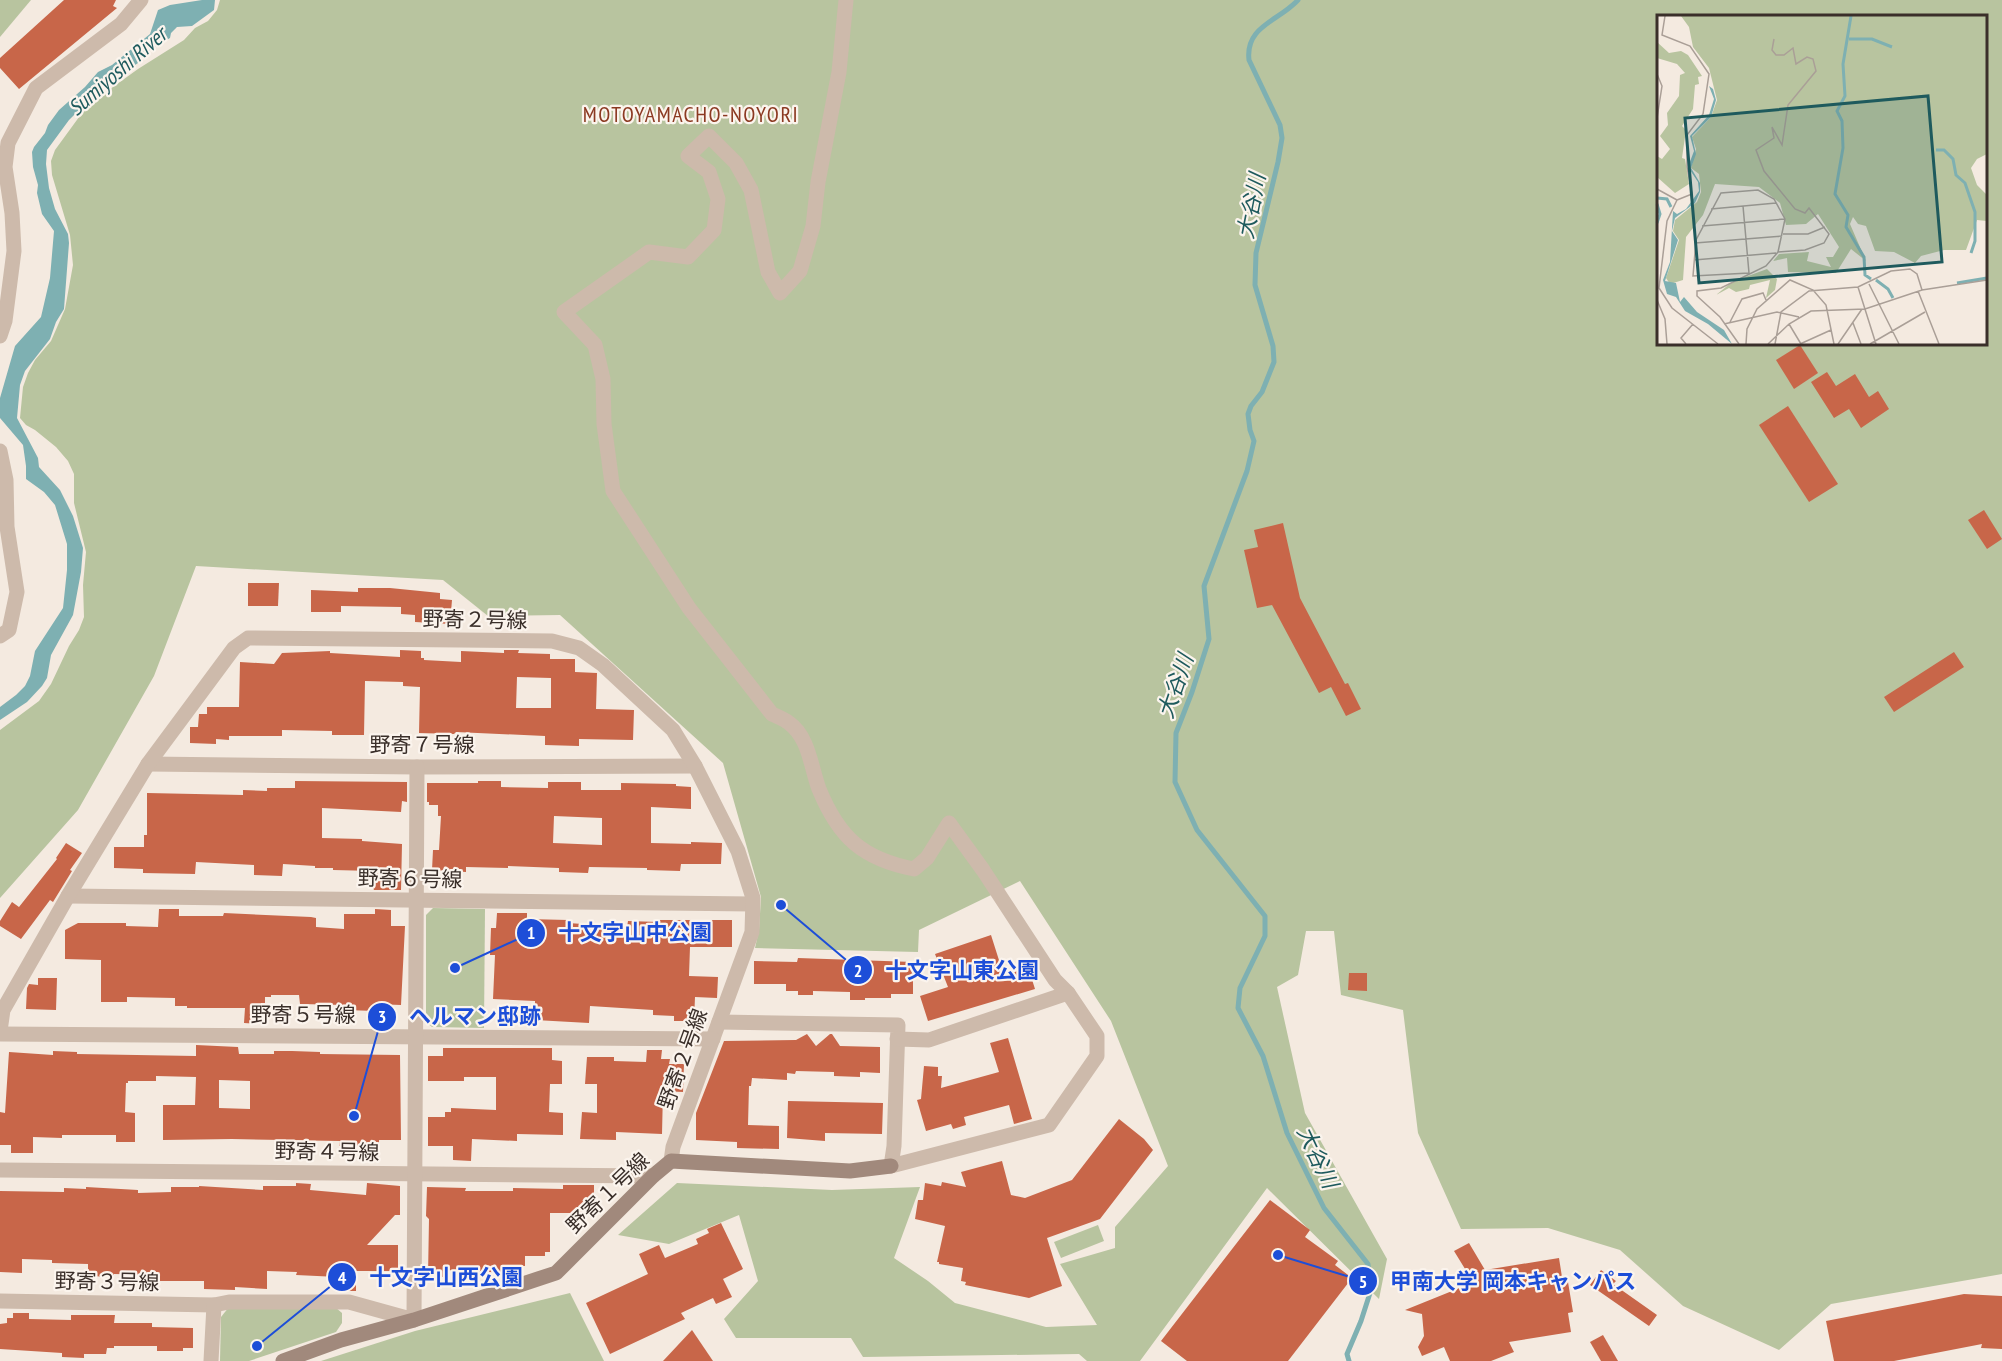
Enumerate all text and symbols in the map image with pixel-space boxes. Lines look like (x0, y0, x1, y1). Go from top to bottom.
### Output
inset map (1657, 15, 1987, 345)
water label: Sumiyoshi River (62, 19, 174, 121)
district label: MOTOYAMACHO-NOYORI (583, 100, 799, 128)
water label: 大谷川 (1231, 169, 1271, 241)
street label: 野寄２号線 (422, 605, 528, 634)
water label: 大谷川 (1151, 648, 1200, 722)
street label: 野寄７号線 (370, 731, 475, 758)
street label: 野寄６号線 (357, 864, 463, 893)
callout: 十文字山中公園 (516, 913, 724, 953)
text: 十文字山中公園 (558, 918, 712, 946)
text: 1 (527, 921, 535, 944)
callout: 十文字山東公園 (843, 950, 1051, 990)
text: 十文字山東公園 (885, 956, 1039, 984)
text: 2 (854, 959, 862, 982)
callout: ヘルマン邸跡 (367, 997, 553, 1037)
street label: 野寄５号線 (251, 1001, 356, 1028)
text: ヘルマン邸跡 (409, 1002, 541, 1030)
text: 3 (378, 1005, 386, 1028)
street label: 野寄２号線 (652, 1005, 713, 1113)
water label: 大谷川 (1291, 1121, 1345, 1195)
street label: 野寄４号線 (274, 1137, 380, 1166)
street label: 野寄１号線 (561, 1146, 655, 1239)
callout: 十文字山西公園 (327, 1257, 535, 1297)
callout: 甲南大学 岡本キャンパス (1348, 1261, 1649, 1301)
text: 十文字山西公園 (369, 1263, 523, 1291)
text: 4 (338, 1266, 347, 1289)
street label: 野寄３号線 (54, 1267, 160, 1296)
text: 甲南大学 岡本キャンパス (1390, 1267, 1636, 1295)
text: 5 (1359, 1270, 1367, 1293)

